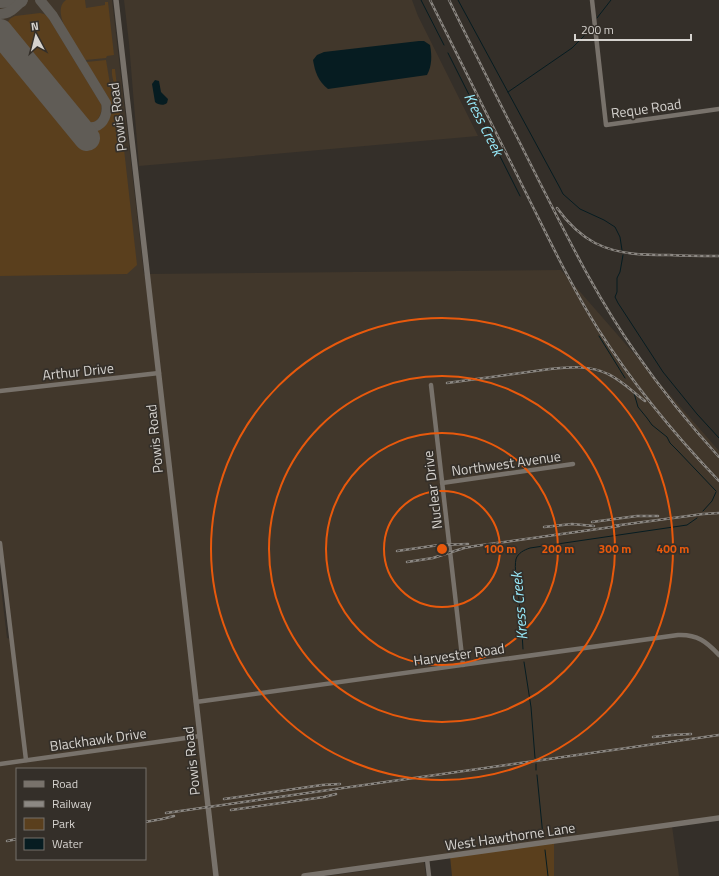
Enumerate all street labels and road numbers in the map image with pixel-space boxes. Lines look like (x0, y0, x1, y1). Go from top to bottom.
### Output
street label: Powis Road (102, 81, 132, 153)
street label: Reque Road (609, 93, 683, 123)
street label: Arthur Drive (41, 357, 115, 385)
street label: Powis Road (140, 403, 168, 475)
street label: Northwest Avenue (450, 445, 562, 481)
street label: Nuclear Drive (417, 450, 447, 530)
street label: Harvester Road (412, 637, 506, 671)
street label: Blackhawk Drive (48, 722, 148, 756)
street label: Powis Road (177, 725, 205, 797)
street label: West Hawthorne Lane (443, 816, 577, 856)

